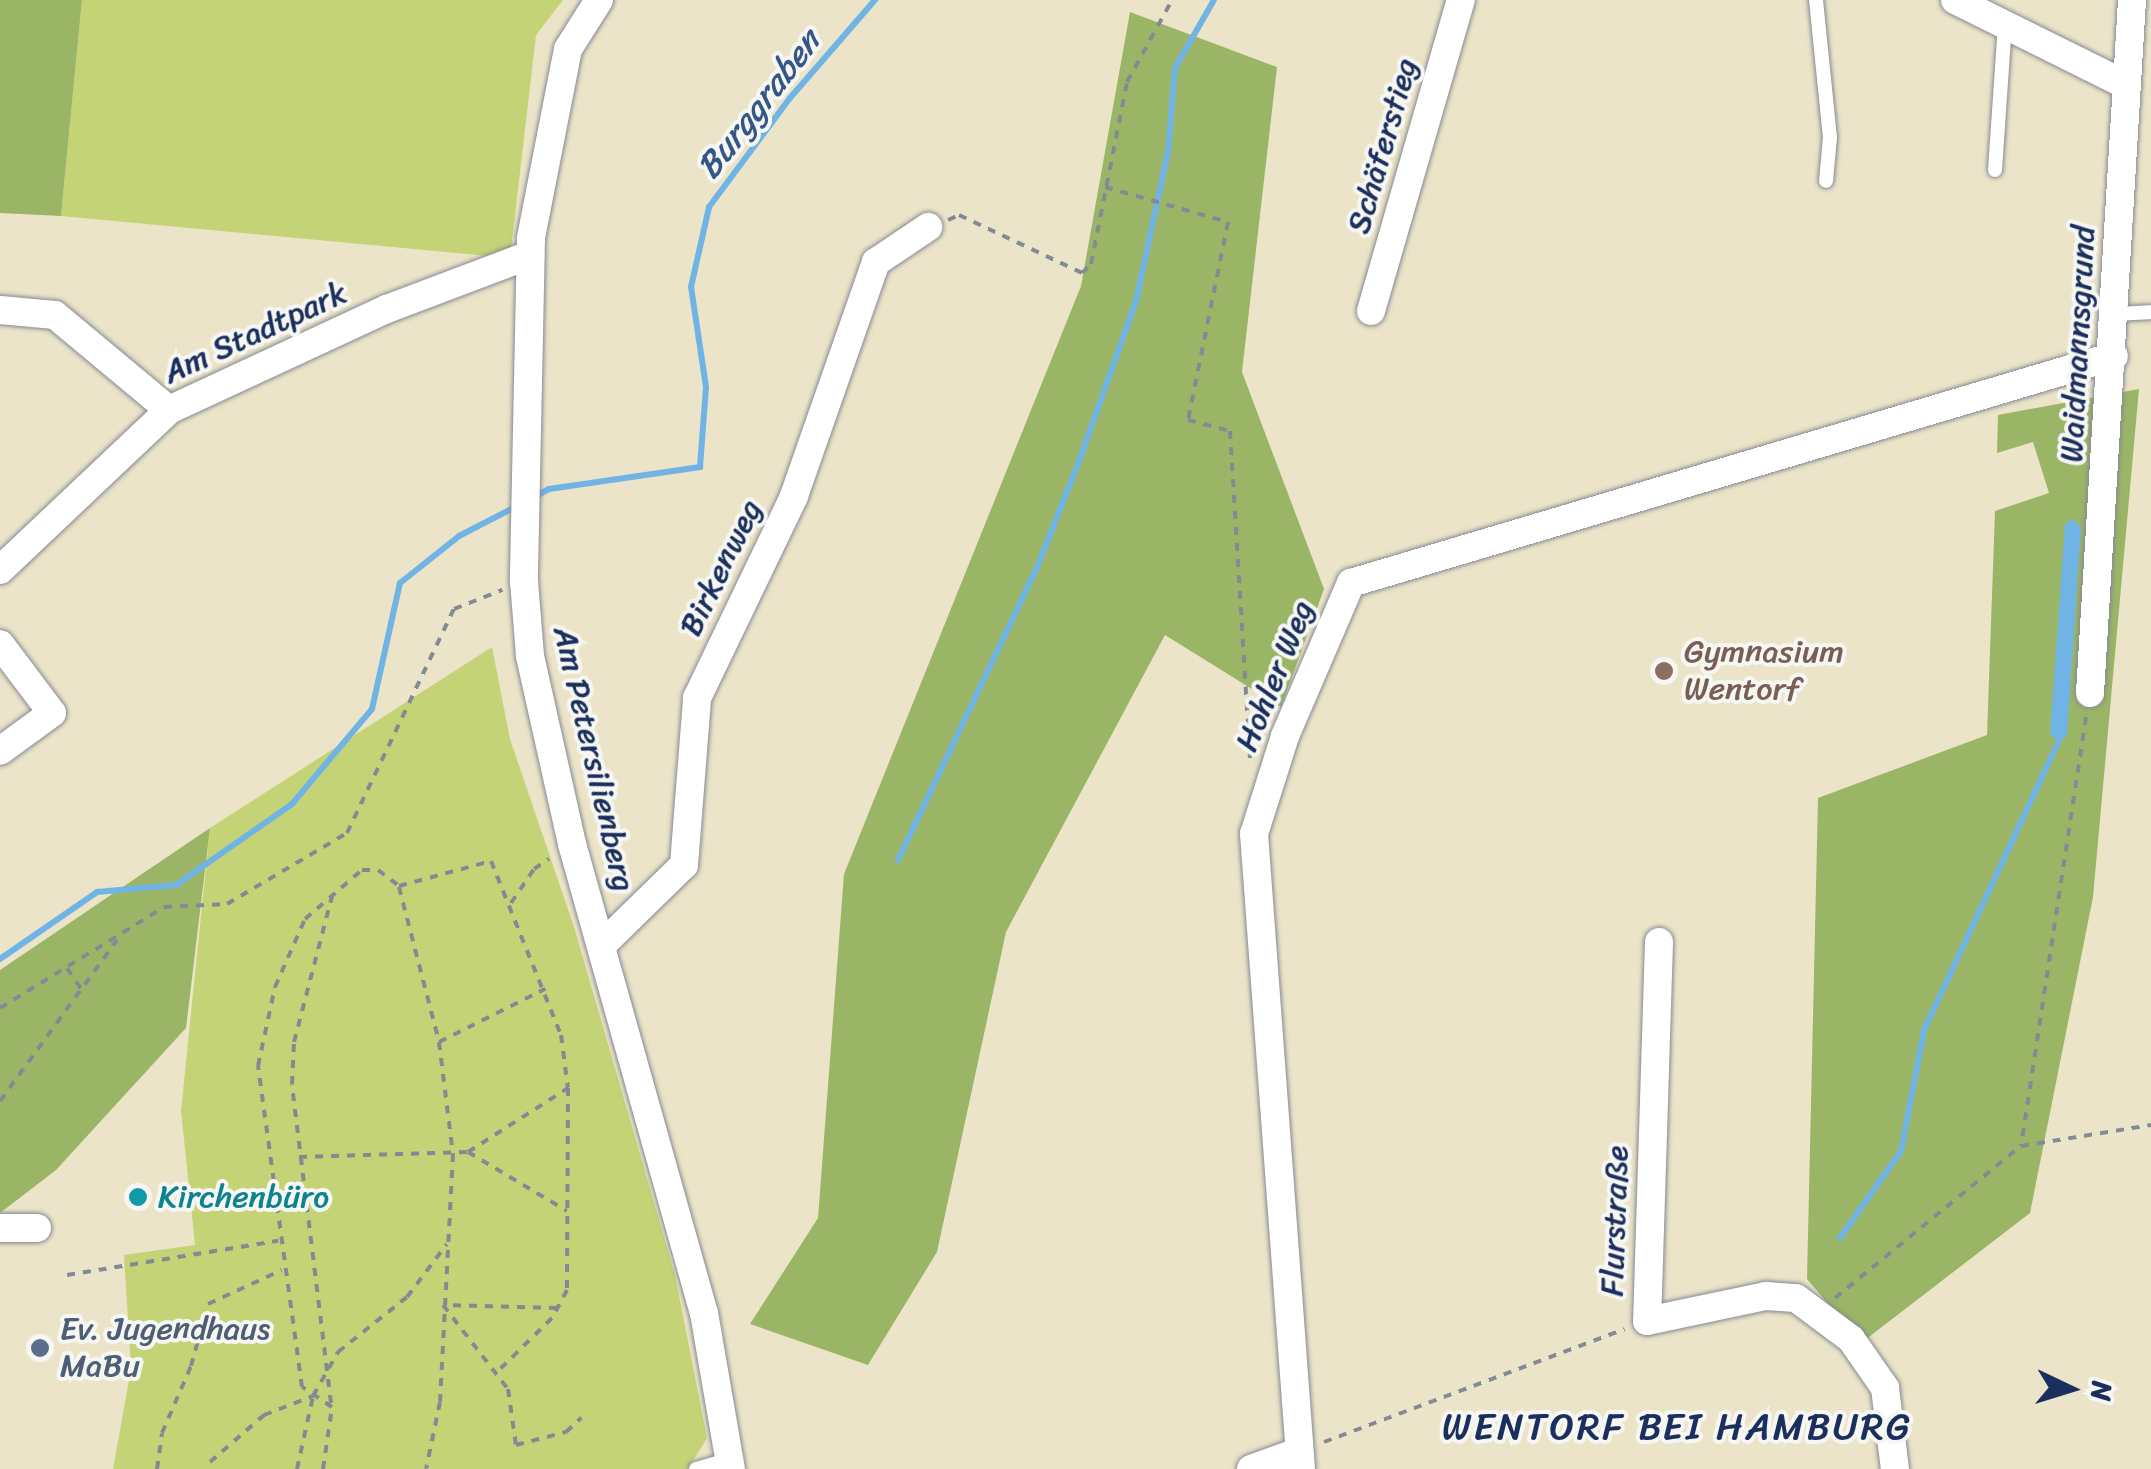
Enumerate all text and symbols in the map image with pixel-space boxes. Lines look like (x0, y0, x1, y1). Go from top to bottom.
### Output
water label: Burggraben (687, 21, 829, 187)
street label: Schäferstieg (1340, 54, 1426, 238)
street label: Waidmannsgrund (2053, 225, 2103, 463)
street label: Am Stadtpark (158, 274, 352, 392)
street label: Birkenweg (672, 494, 770, 642)
street label: Hohler Weg (1227, 595, 1323, 757)
street label: Am Petersilienberg (545, 624, 643, 894)
place label: Gymnasium Wentorf (1684, 634, 1844, 709)
marker: Gymnasium Wentorf (1653, 660, 1675, 682)
street label: Flurstraße (1593, 1145, 1637, 1297)
place label: Kirchenbüro (158, 1178, 329, 1216)
marker: Kirchenbüro (127, 1186, 149, 1208)
place label: Ev. Jugendhaus MaBu (60, 1311, 272, 1386)
marker: Ev. Jugendhaus MaBu (29, 1337, 51, 1359)
north arrow (2021, 1339, 2121, 1439)
text: N (2076, 1380, 2127, 1403)
district label: WENTORF BEI HAMBURG (1444, 1404, 1910, 1450)

